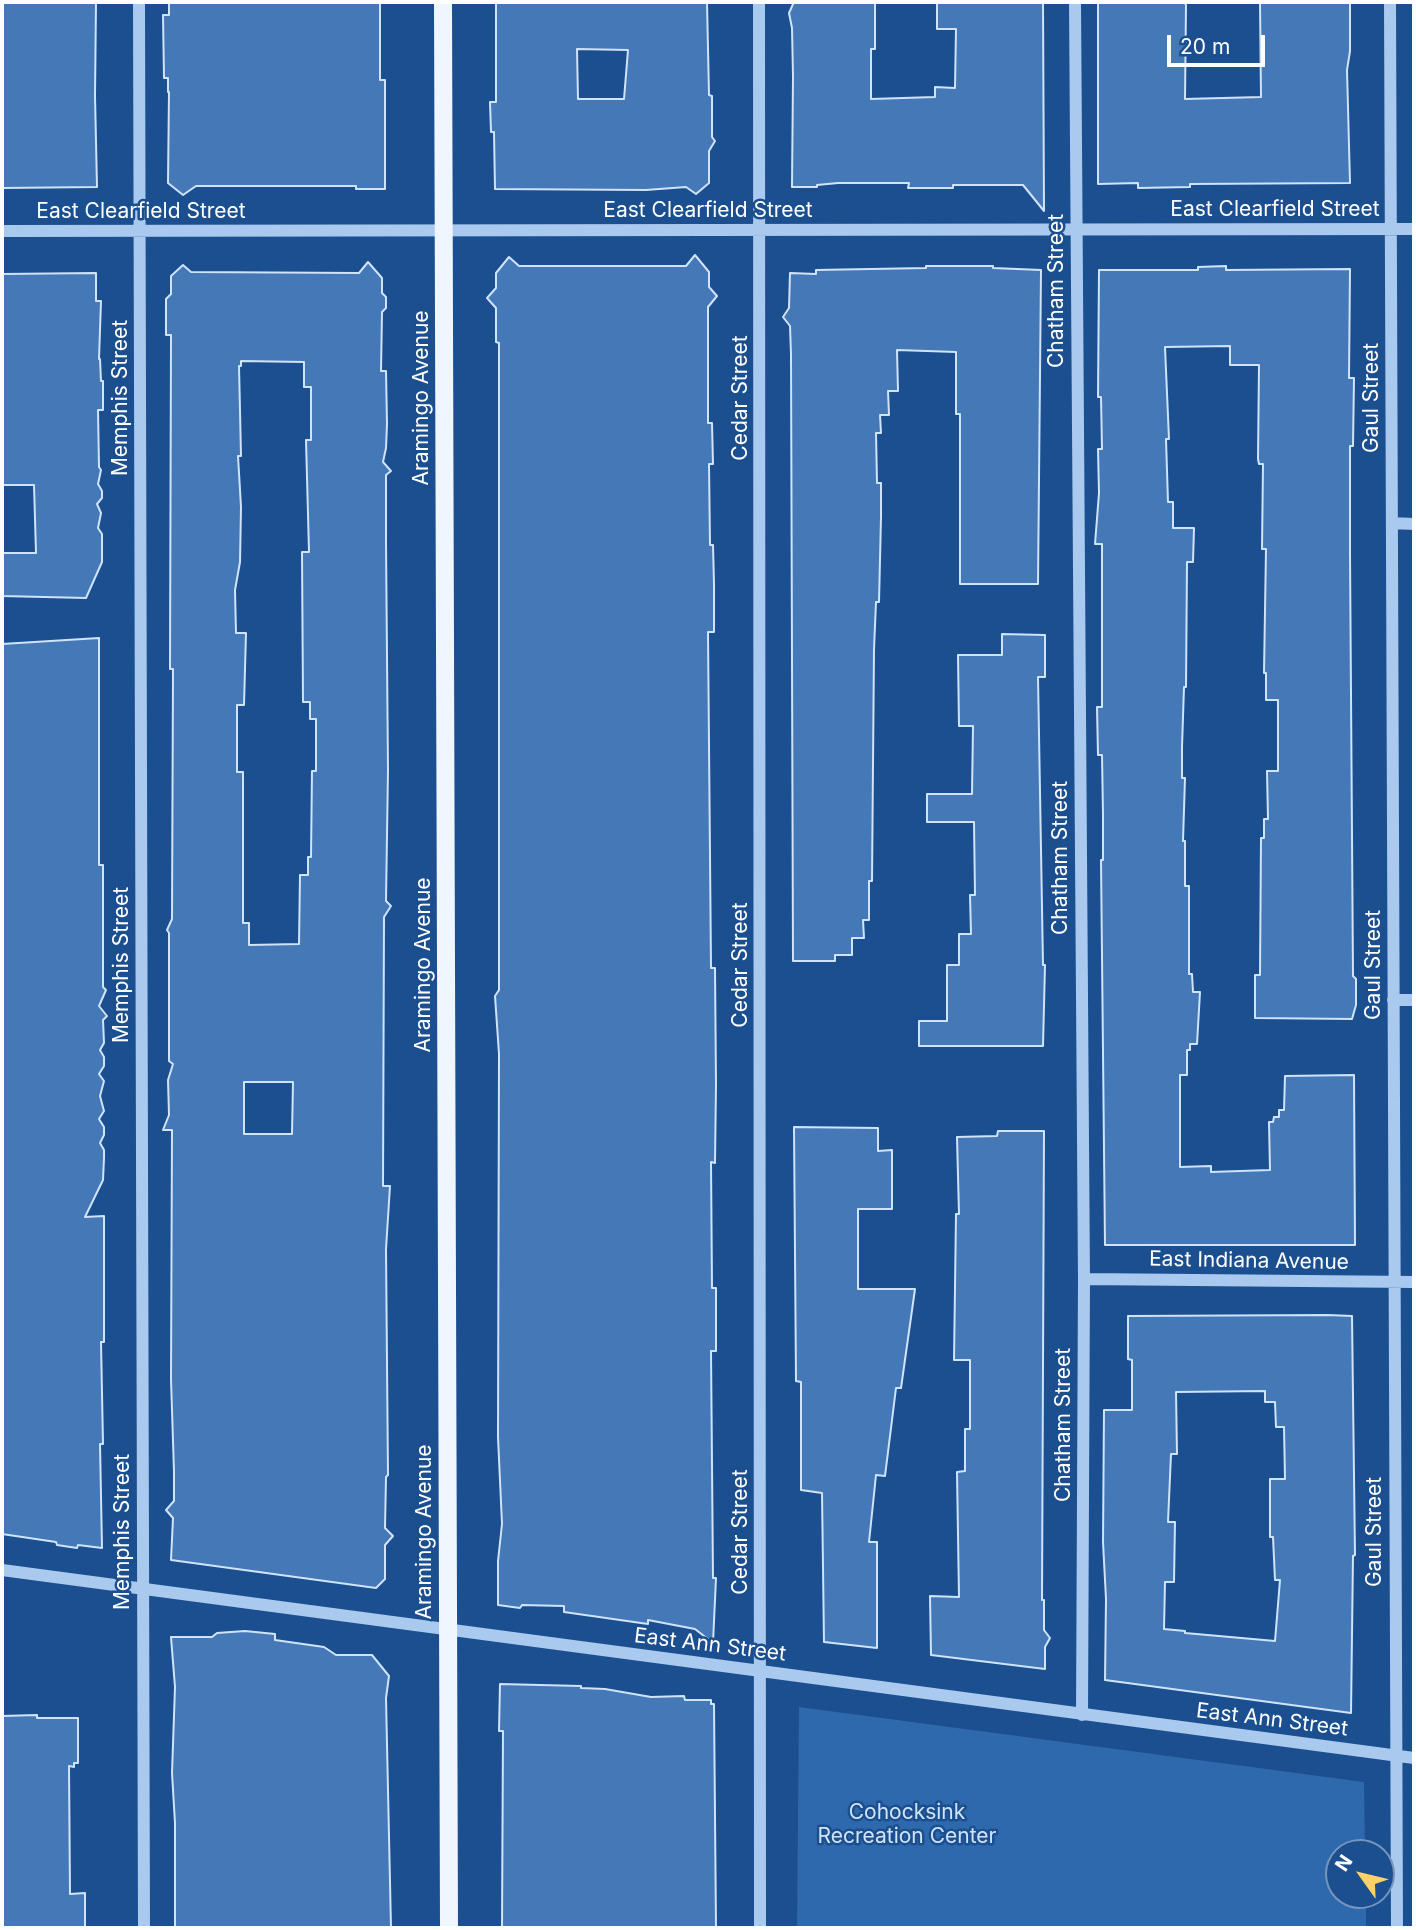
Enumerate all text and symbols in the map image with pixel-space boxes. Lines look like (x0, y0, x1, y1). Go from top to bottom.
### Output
scale bar (1171, 21, 1269, 65)
text: 20 m (1180, 34, 1230, 59)
street label: East Clearfield Street (1170, 197, 1380, 223)
street label: East Clearfield Street (603, 198, 813, 224)
street label: East Clearfield Street (36, 199, 246, 225)
street label: Chatham Street (1044, 214, 1070, 368)
street label: Aramingo Avenue (409, 310, 435, 486)
street label: Memphis Street (108, 320, 134, 476)
street label: Cedar Street (728, 335, 754, 461)
street label: Gaul Street (1359, 343, 1385, 453)
street label: Chatham Street (1048, 781, 1074, 935)
street label: Aramingo Avenue (411, 877, 437, 1053)
street label: Memphis Street (109, 887, 135, 1043)
street label: Cedar Street (728, 902, 754, 1028)
street label: Gaul Street (1361, 910, 1387, 1020)
street label: East Indiana Avenue (1149, 1247, 1349, 1275)
street label: Chatham Street (1051, 1348, 1077, 1502)
street label: Aramingo Avenue (412, 1444, 438, 1620)
street label: Memphis Street (110, 1454, 136, 1610)
street label: Cedar Street (728, 1469, 754, 1595)
street label: Gaul Street (1362, 1477, 1388, 1587)
street label: East Ann Street (633, 1623, 787, 1667)
street label: East Ann Street (1195, 1698, 1349, 1742)
park label: Cohocksink Recreation Center (818, 1800, 996, 1850)
north arrow (1325, 1839, 1395, 1909)
text: N (1330, 1851, 1357, 1876)

